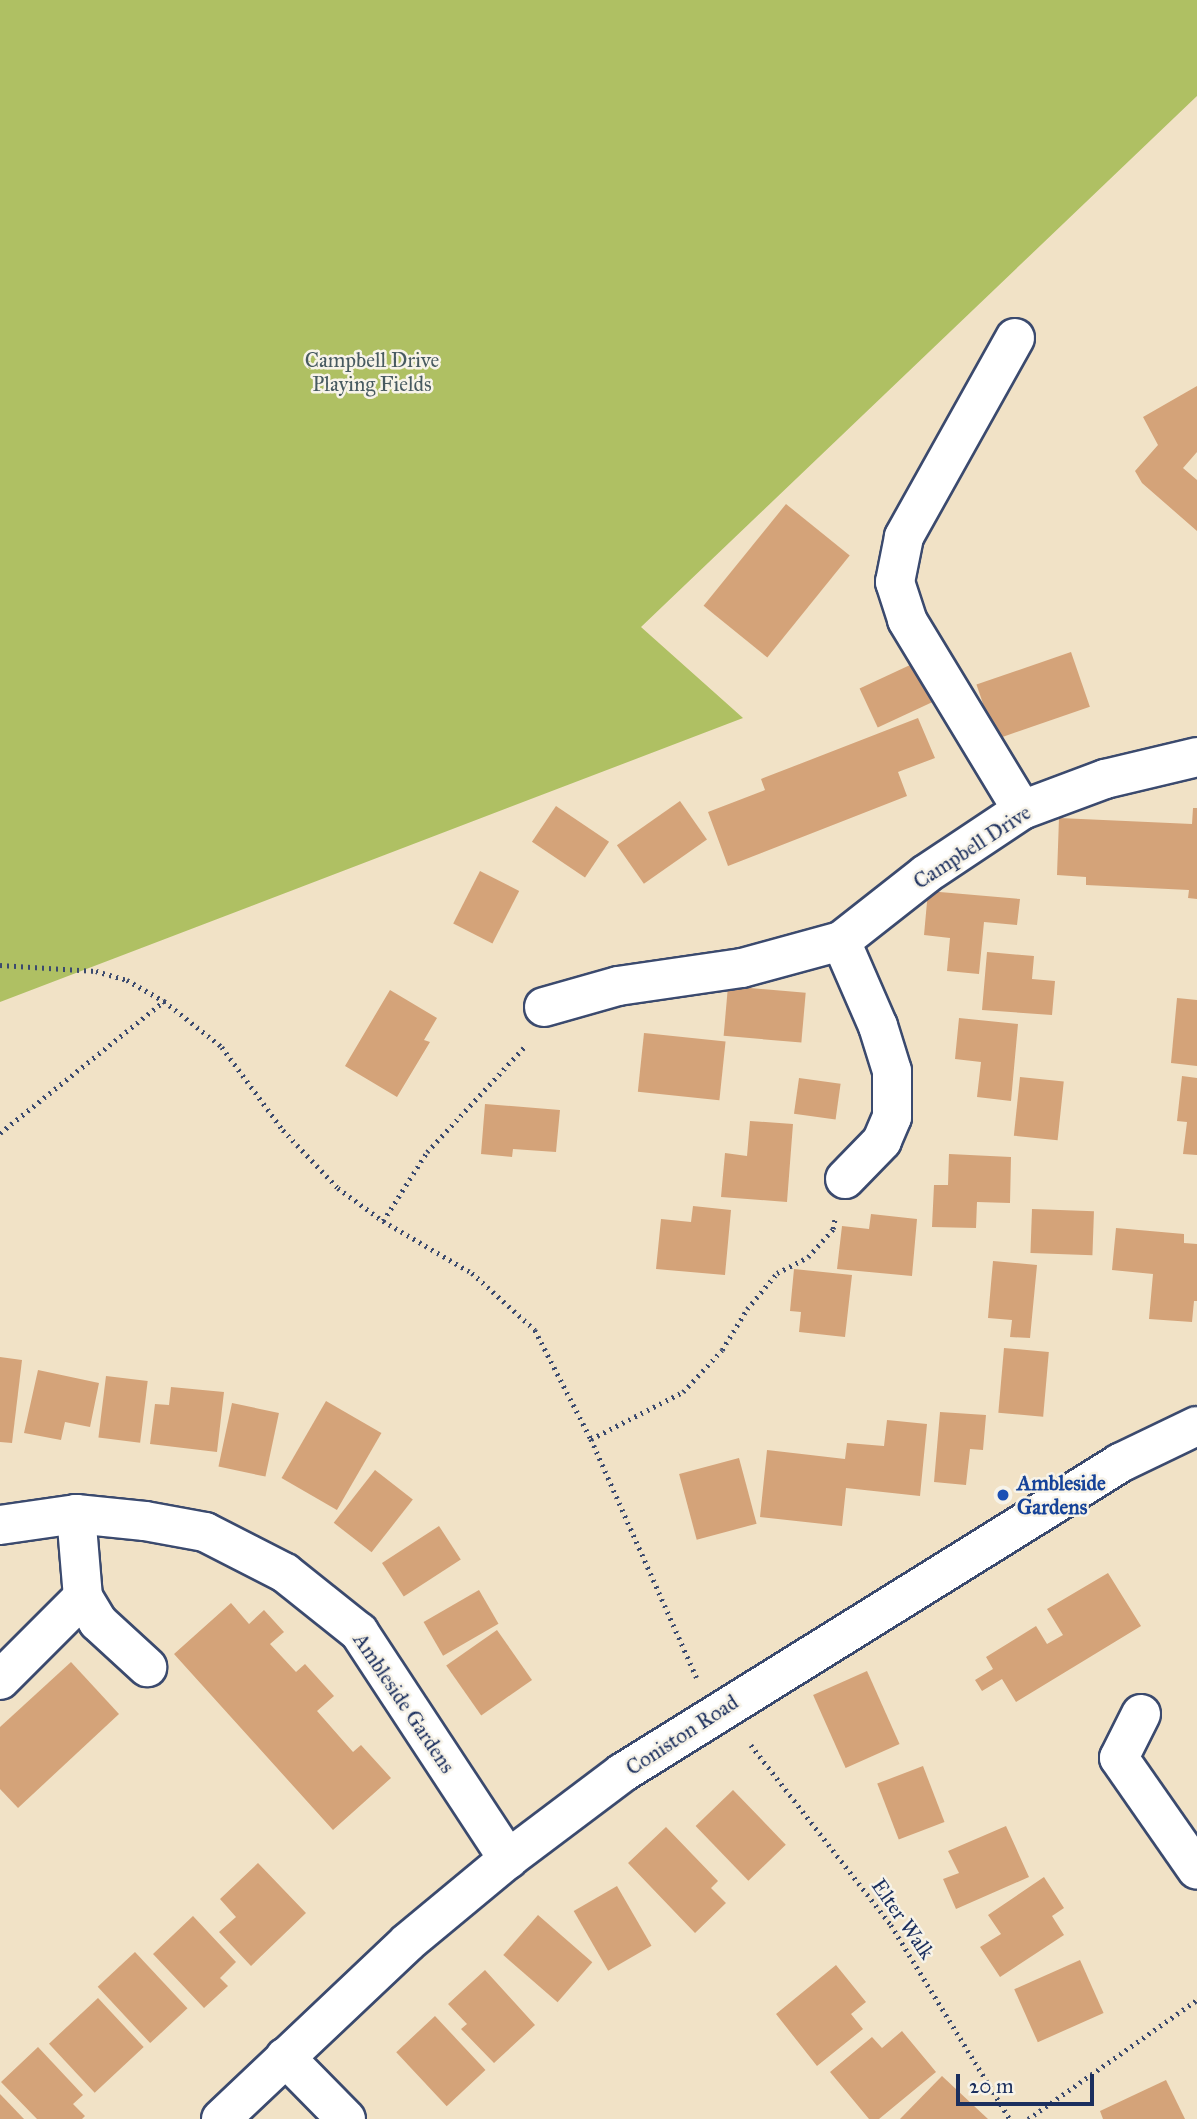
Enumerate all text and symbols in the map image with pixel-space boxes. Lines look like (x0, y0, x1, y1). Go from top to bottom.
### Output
park label: Campbell Drive Playing Fields (305, 347, 439, 397)
street label: Campbell Drive (909, 800, 1035, 894)
place label: Ambleside Gardens (1017, 1470, 1106, 1520)
marker: Ambleside Gardens (995, 1487, 1011, 1503)
street label: Ambleside Gardens (348, 1628, 460, 1778)
street label: Coniston Road (621, 1689, 743, 1781)
street label: Elter Walk (866, 1874, 940, 1964)
scale bar (959, 2060, 1097, 2104)
text: 20 m (969, 2073, 1014, 2099)

